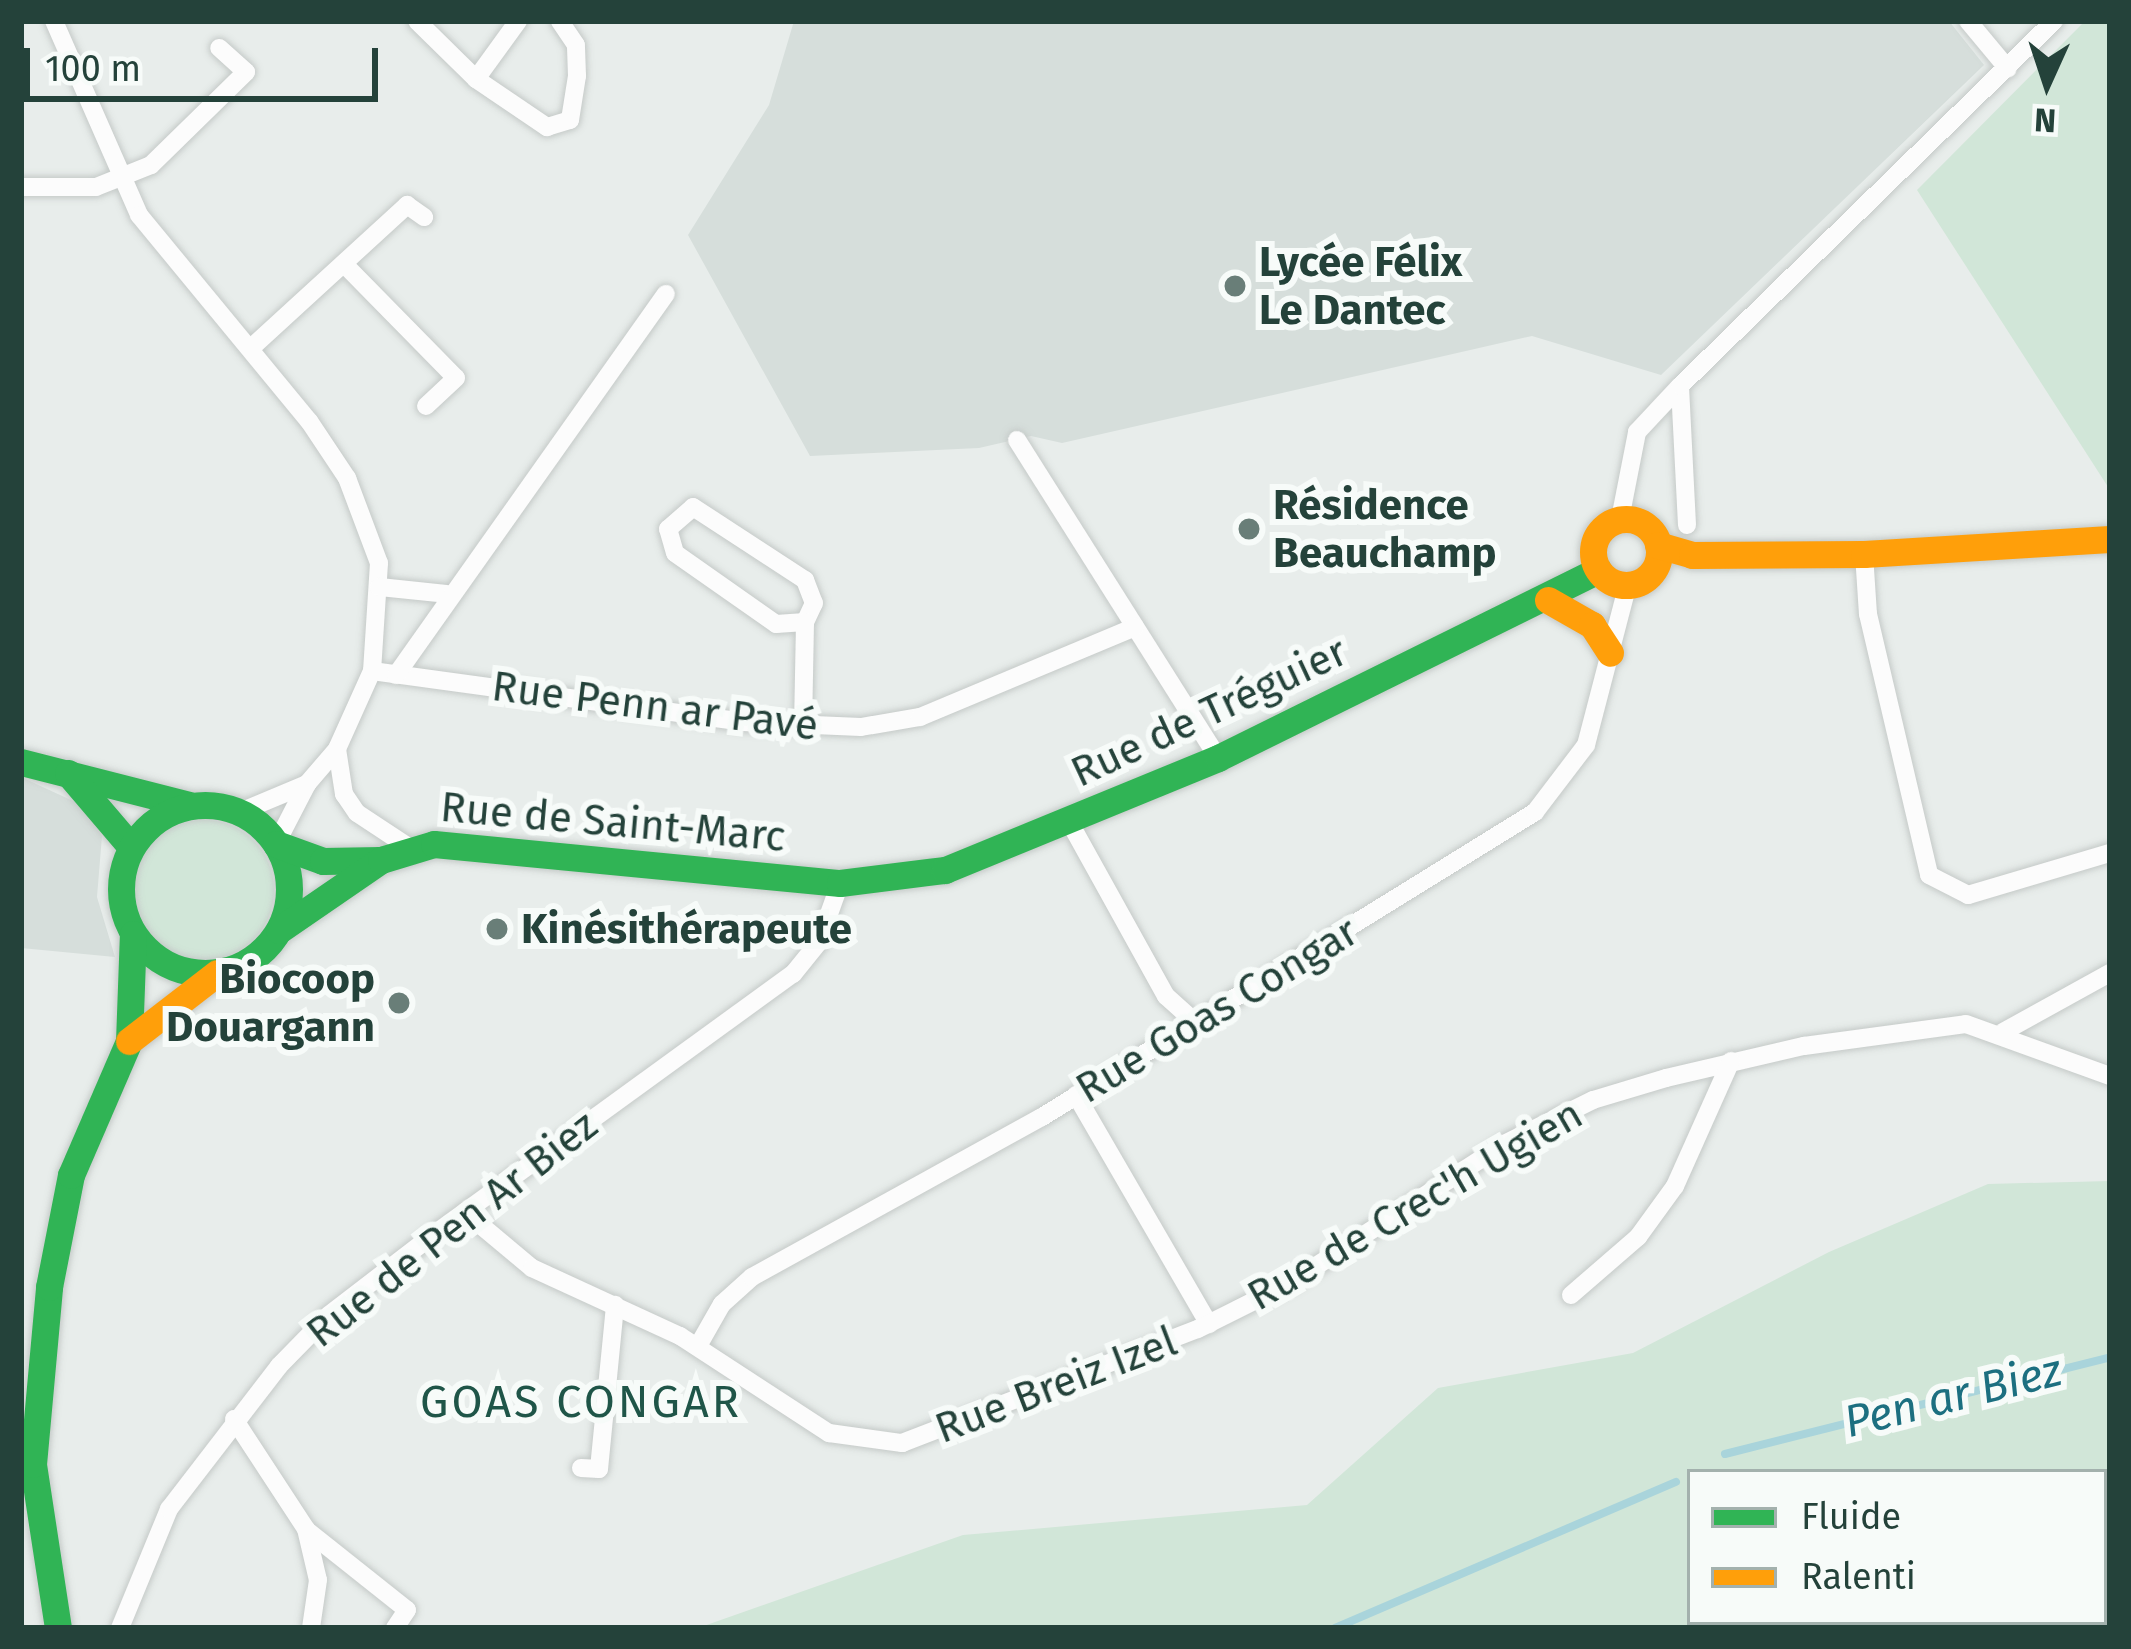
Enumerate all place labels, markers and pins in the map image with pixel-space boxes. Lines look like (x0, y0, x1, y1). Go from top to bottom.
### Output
place label: Lycée Félix Le Dantec (1259, 237, 1462, 336)
marker: Lycée Félix Le Dantec (1222, 273, 1248, 299)
place label: Résidence Beauchamp (1273, 480, 1497, 578)
marker: Résidence Beauchamp (1236, 516, 1262, 542)
place label: Kinésithérapeute (521, 904, 852, 954)
marker: Kinésithérapeute (484, 916, 510, 942)
place label: Biocoop Douargann (166, 954, 375, 1052)
marker: Biocoop Douargann (386, 990, 412, 1016)

